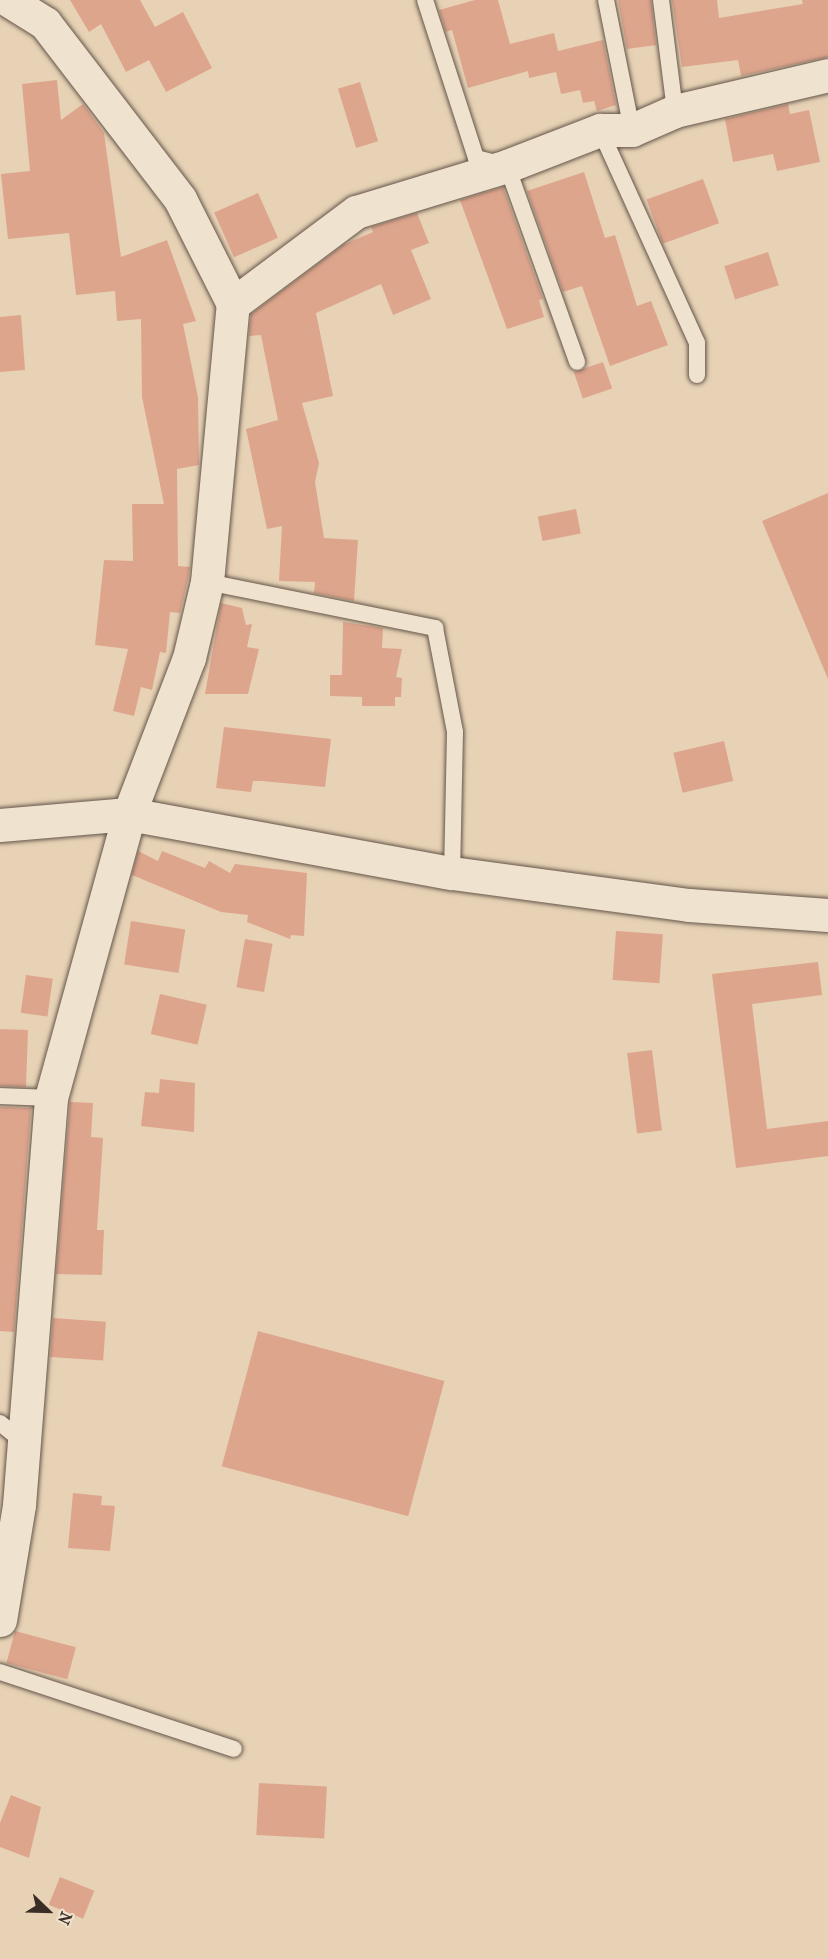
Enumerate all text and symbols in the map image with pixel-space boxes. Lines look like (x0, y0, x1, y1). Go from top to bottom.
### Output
north arrow (18, 1881, 78, 1941)
text: N (54, 1909, 76, 1928)

